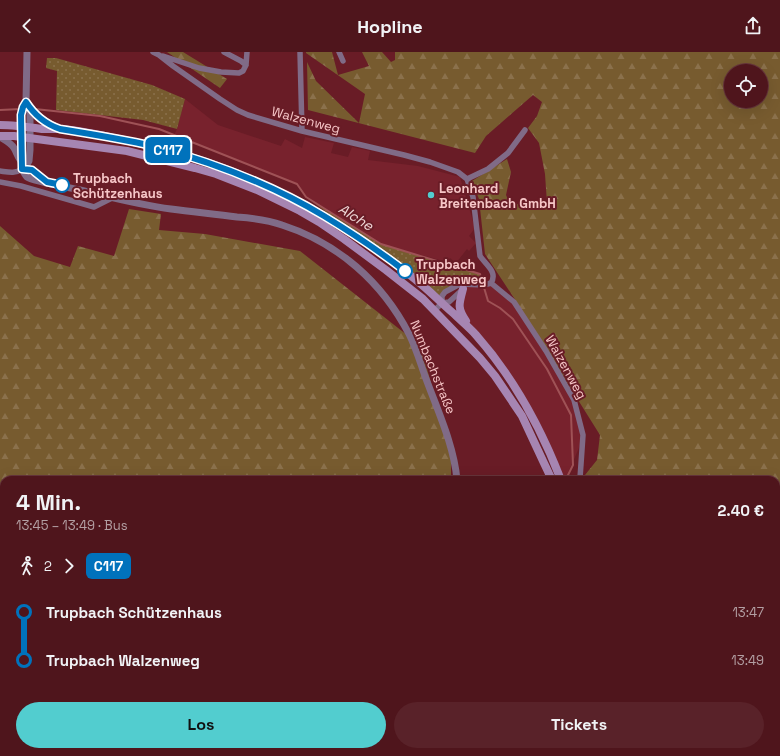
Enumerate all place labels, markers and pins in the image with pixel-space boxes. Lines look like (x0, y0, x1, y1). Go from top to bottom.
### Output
place label: Trupbach Schützenhaus (73, 170, 163, 202)
marker: Trupbach Schützenhaus (54, 177, 70, 193)
place label: Leonhard Breitenbach GmbH (439, 180, 556, 212)
marker: Leonhard Breitenbach GmbH (426, 190, 436, 200)
place label: Trupbach Walzenweg (416, 256, 487, 288)
marker: Trupbach Walzenweg (397, 263, 413, 279)

